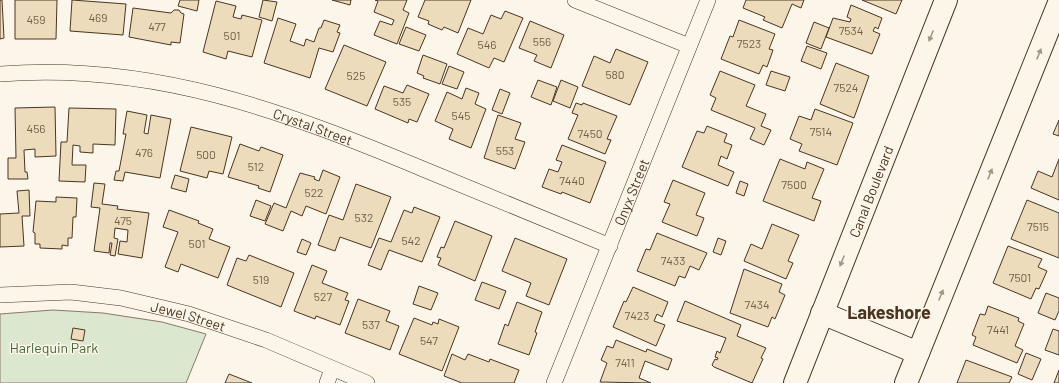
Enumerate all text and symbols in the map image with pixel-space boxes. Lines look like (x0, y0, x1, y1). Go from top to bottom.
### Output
house number: 469 (88, 10, 108, 24)
house number: 459 (26, 12, 46, 26)
house number: 477 (148, 19, 166, 33)
house number: 7534 (839, 23, 863, 37)
house number: 501 (224, 28, 240, 42)
one-way arrow (928, 31, 934, 43)
house number: 556 (533, 34, 551, 48)
house number: 7523 (737, 36, 761, 50)
house number: 546 (478, 37, 496, 51)
one-way arrow (1036, 47, 1042, 59)
house number: 580 (605, 67, 625, 81)
house number: 525 (347, 68, 365, 82)
house number: 7524 (834, 80, 858, 94)
house number: 535 (393, 94, 411, 108)
street label: Crystal Street (271, 104, 355, 148)
house number: 545 (452, 108, 470, 122)
house number: 456 (27, 121, 45, 135)
house number: 7514 (810, 124, 832, 138)
house number: 7450 (577, 126, 603, 140)
house number: 553 (496, 143, 514, 157)
street label: Canal Boulevard (845, 143, 896, 240)
house number: 476 (135, 145, 153, 159)
house number: 500 (196, 147, 216, 161)
street label: Onyx Street (610, 156, 652, 228)
house number: 512 (248, 159, 264, 173)
one-way arrow (987, 169, 993, 180)
house number: 7440 (559, 173, 585, 187)
house number: 7500 (781, 177, 807, 191)
house number: 522 (304, 185, 324, 199)
house number: 532 (355, 210, 373, 224)
house number: 475 (114, 213, 132, 227)
house number: 7515 (1027, 219, 1049, 233)
house number: 542 (401, 233, 421, 247)
house number: 501 (189, 236, 205, 250)
house number: 7433 (661, 253, 685, 267)
one-way arrow (839, 256, 845, 268)
house number: 7501 (1009, 270, 1031, 284)
house number: 519 (253, 272, 269, 286)
one-way arrow (939, 288, 945, 300)
house number: 527 (314, 289, 332, 303)
street label: Jewel Street (149, 297, 228, 334)
house number: 7434 (744, 297, 770, 311)
district label: Lakeshore (847, 301, 931, 323)
house number: 7423 (625, 308, 649, 322)
house number: 537 (362, 317, 380, 331)
house number: 7441 (987, 322, 1009, 336)
house number: 547 (420, 333, 438, 347)
park label: Harlequin Park (10, 339, 98, 356)
house number: 7411 (615, 355, 635, 369)

